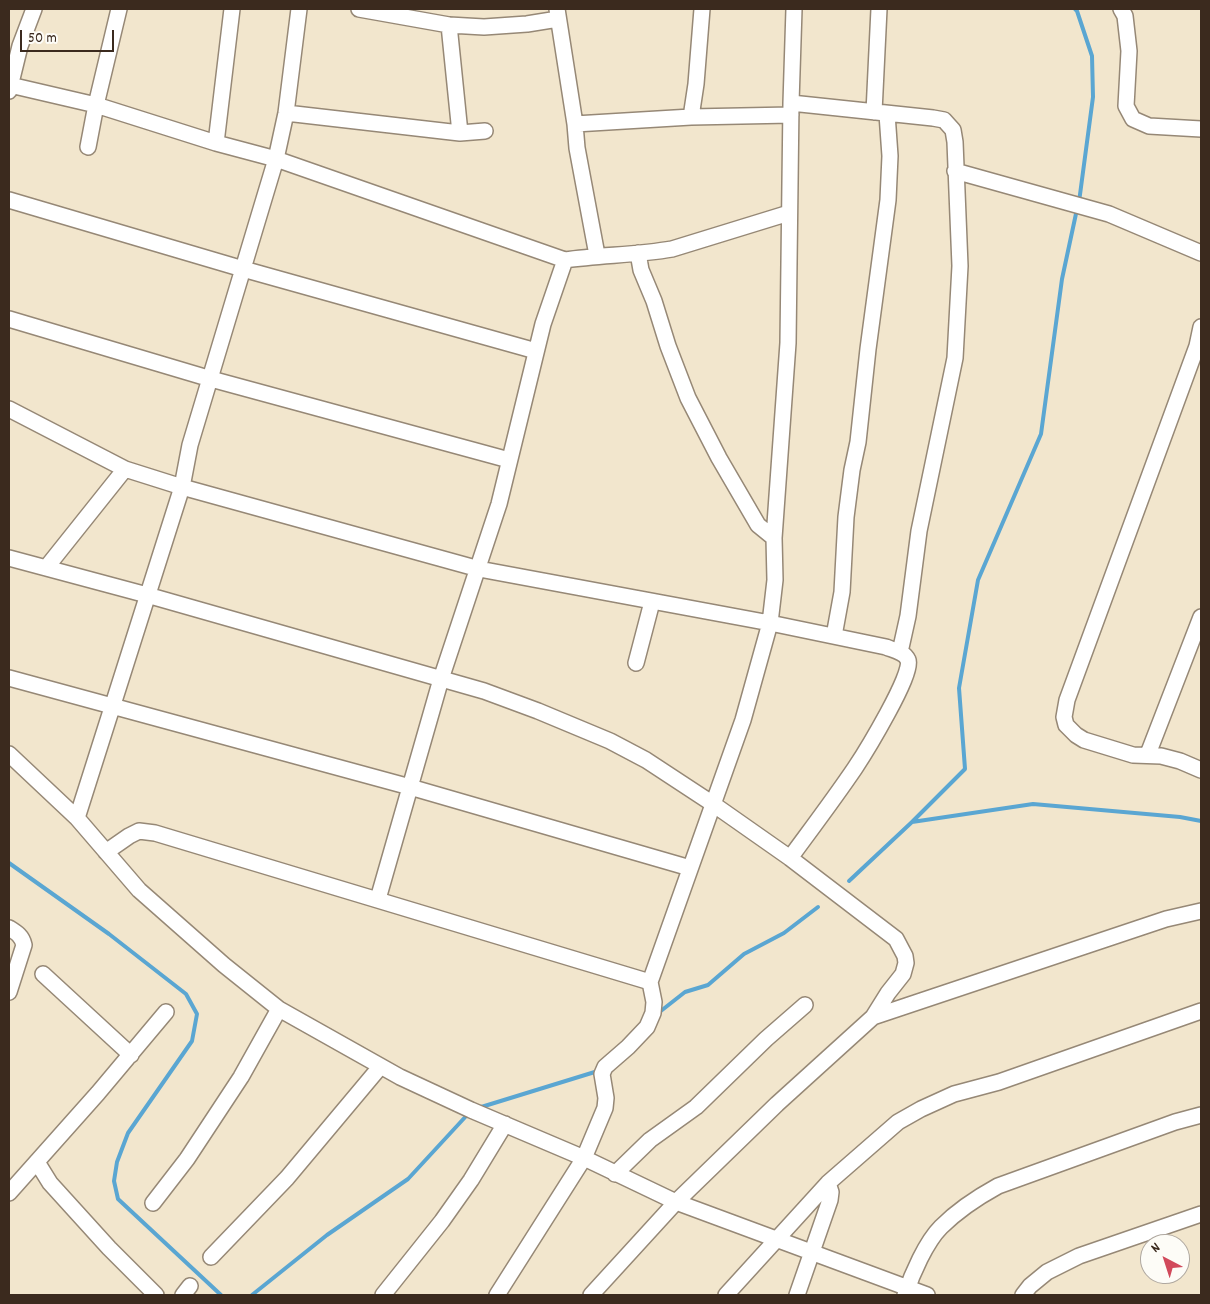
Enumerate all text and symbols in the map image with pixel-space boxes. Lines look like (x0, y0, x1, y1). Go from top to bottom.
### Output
scale bar (22, 20, 116, 52)
text: 50 m (28, 28, 57, 50)
north arrow (1140, 1234, 1190, 1284)
text: N (1147, 1238, 1165, 1258)

